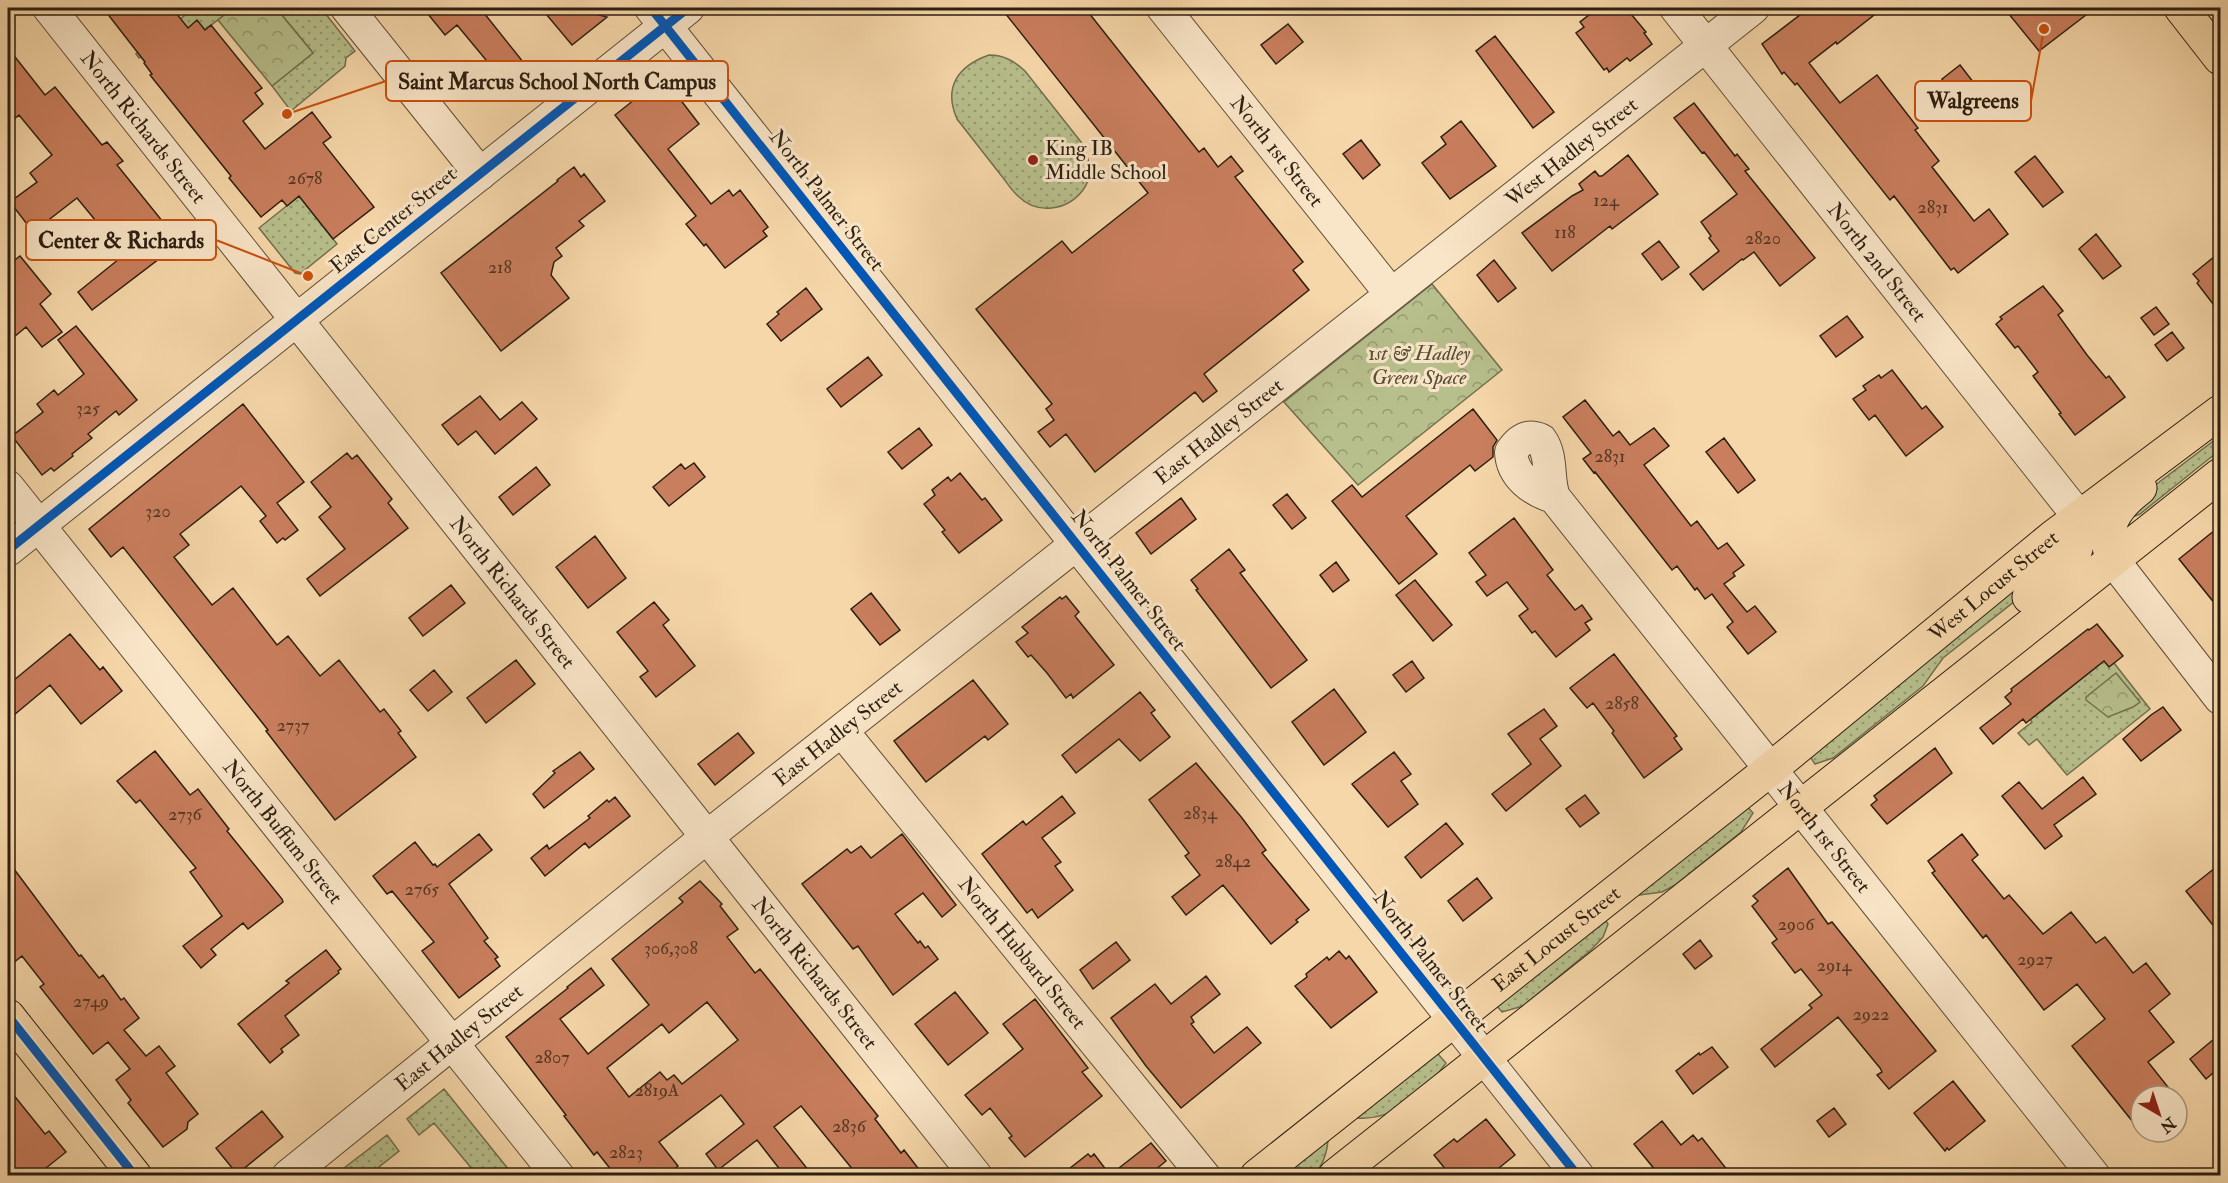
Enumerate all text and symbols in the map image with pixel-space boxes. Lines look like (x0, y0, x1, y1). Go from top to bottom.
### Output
street label: North Richards Street (74, 46, 212, 209)
callout: Saint Marcus School North Campus (386, 61, 728, 101)
text: Saint Marcus School North Campus (398, 68, 717, 97)
callout: Walgreens (1915, 81, 2031, 121)
text: Walgreens (1926, 87, 2019, 116)
street label: North 1st Street (1224, 90, 1329, 213)
street label: West Hadley Street (1499, 91, 1644, 214)
street label: North Palmer Street (763, 124, 890, 277)
place label: King IB Middle School (1045, 135, 1167, 186)
marker: King IB Middle School (1026, 153, 1040, 167)
street label: East Center Street (324, 161, 462, 280)
house number: 2678 (288, 167, 322, 190)
house number: 124 (1593, 189, 1620, 212)
house number: 2831 (1918, 196, 1948, 219)
street label: North 2nd Street (1821, 197, 1933, 328)
callout: Center & Richards (26, 220, 216, 260)
house number: 118 (1554, 221, 1576, 244)
text: Center & Richards (38, 227, 205, 255)
house number: 2820 (1745, 227, 1781, 250)
house number: 218 (488, 256, 512, 279)
park label: 1st & Hadley Green Space (1368, 340, 1471, 391)
street label: East Hadley Street (1149, 372, 1289, 491)
house number: 325 (76, 397, 100, 420)
house number: 2831 (1595, 445, 1625, 468)
house number: 320 (145, 500, 171, 523)
street label: North Palmer Street (1065, 504, 1192, 657)
street label: North Richards Street (444, 511, 581, 675)
street label: West Locust Street (1923, 524, 2064, 648)
street label: East Hadley Street (768, 674, 908, 793)
house number: 2858 (1605, 692, 1639, 715)
house number: 2737 (277, 714, 309, 737)
street label: North Buffum Street (217, 754, 349, 910)
street label: North 1st Street (1771, 776, 1877, 899)
house number: 2834 (1183, 802, 1218, 825)
house number: 2736 (168, 803, 203, 826)
house number: 2842 (1215, 850, 1251, 873)
street label: North Hubbard Street (952, 871, 1092, 1035)
house number: 2765 (405, 878, 439, 901)
street label: East Locust Street (1487, 880, 1626, 998)
street label: North Palmer Street (1367, 885, 1494, 1038)
street label: North Richards Street (746, 891, 883, 1055)
house number: 2906 (1778, 913, 1815, 936)
house number: 306,308 (644, 937, 698, 960)
house number: 2927 (2017, 948, 2053, 971)
house number: 2914 (1817, 954, 1852, 977)
street label: East Hadley Street (390, 978, 529, 1098)
house number: 2749 (73, 990, 109, 1013)
house number: 2922 (1853, 1003, 1889, 1026)
house number: 2807 (534, 1046, 570, 1069)
house number: 2819A (635, 1079, 680, 1102)
north arrow (2129, 1084, 2189, 1144)
text: N (2155, 1112, 2180, 1138)
house number: 2836 (832, 1115, 867, 1138)
house number: 2823 (609, 1141, 643, 1164)

